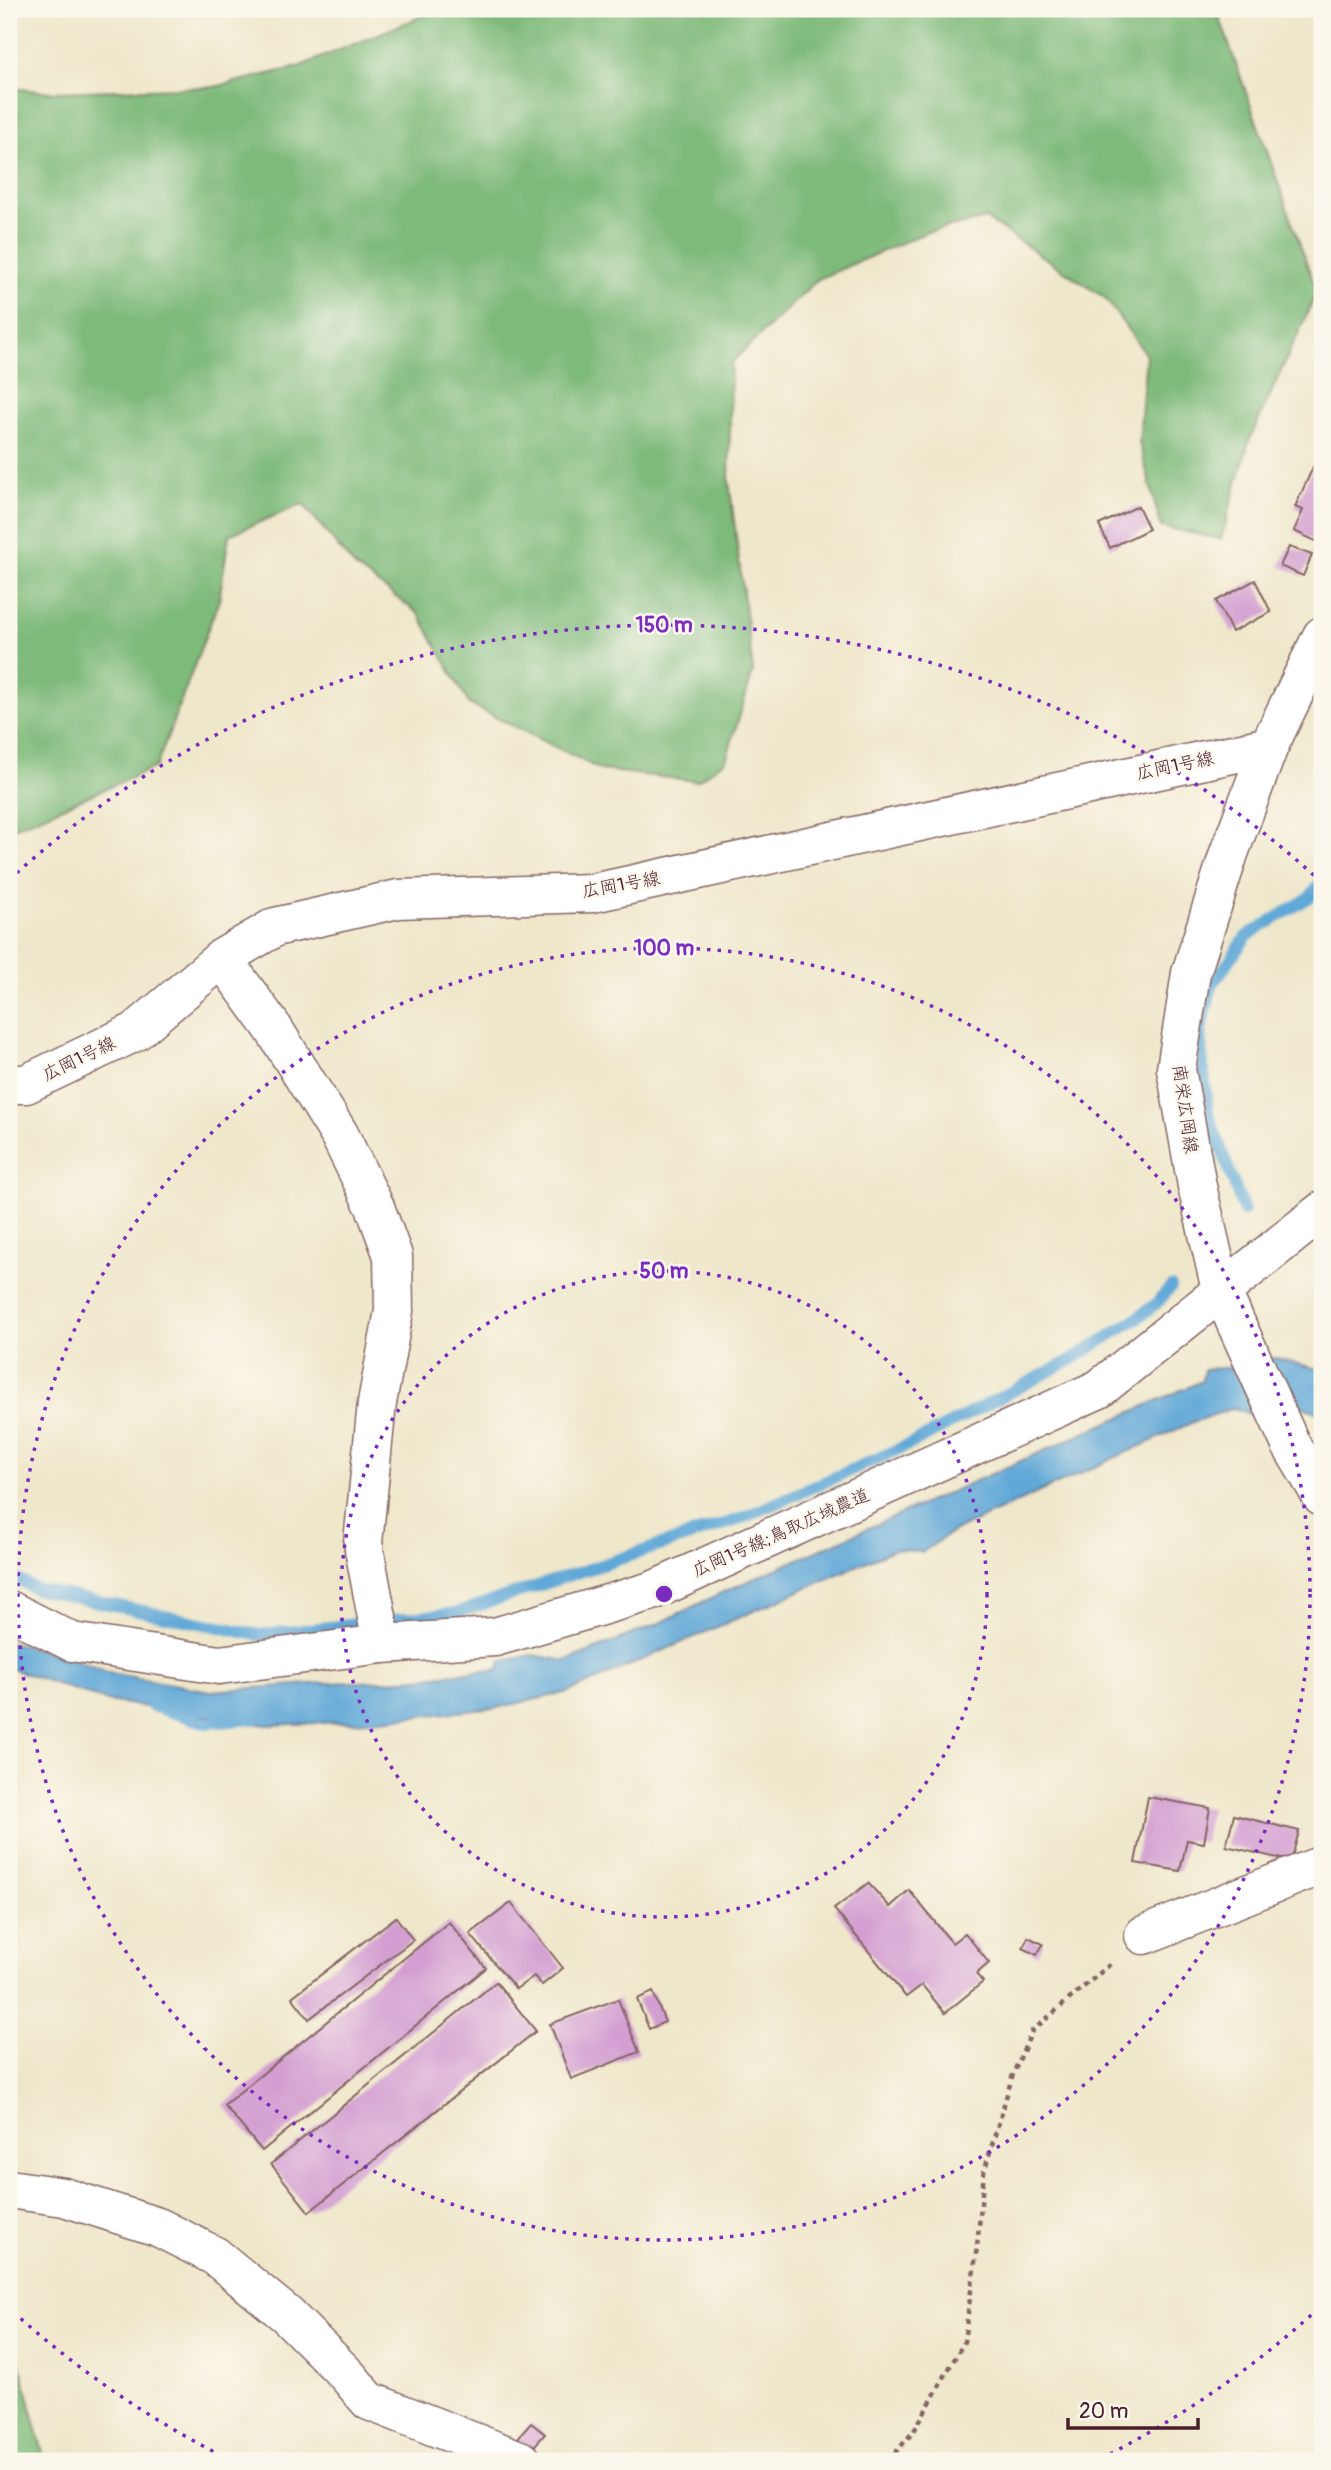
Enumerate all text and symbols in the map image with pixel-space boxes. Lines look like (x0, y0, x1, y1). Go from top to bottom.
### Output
text: 150 m (635, 612, 693, 639)
street label: 広岡1号線 (1134, 747, 1216, 785)
street label: 広岡1号線 (580, 867, 662, 903)
text: 100 m (634, 935, 694, 962)
street label: 広岡1号線 (38, 1031, 120, 1087)
street label: 南栄広岡線 (1167, 1063, 1203, 1155)
text: 50 m (640, 1258, 689, 1285)
street label: 広岡1号線;鳥取広域農道 (689, 1483, 873, 1583)
centre of rings (652, 1582, 676, 1606)
scale bar (1068, 2386, 1198, 2430)
text: 20 m (1079, 2398, 1128, 2425)

